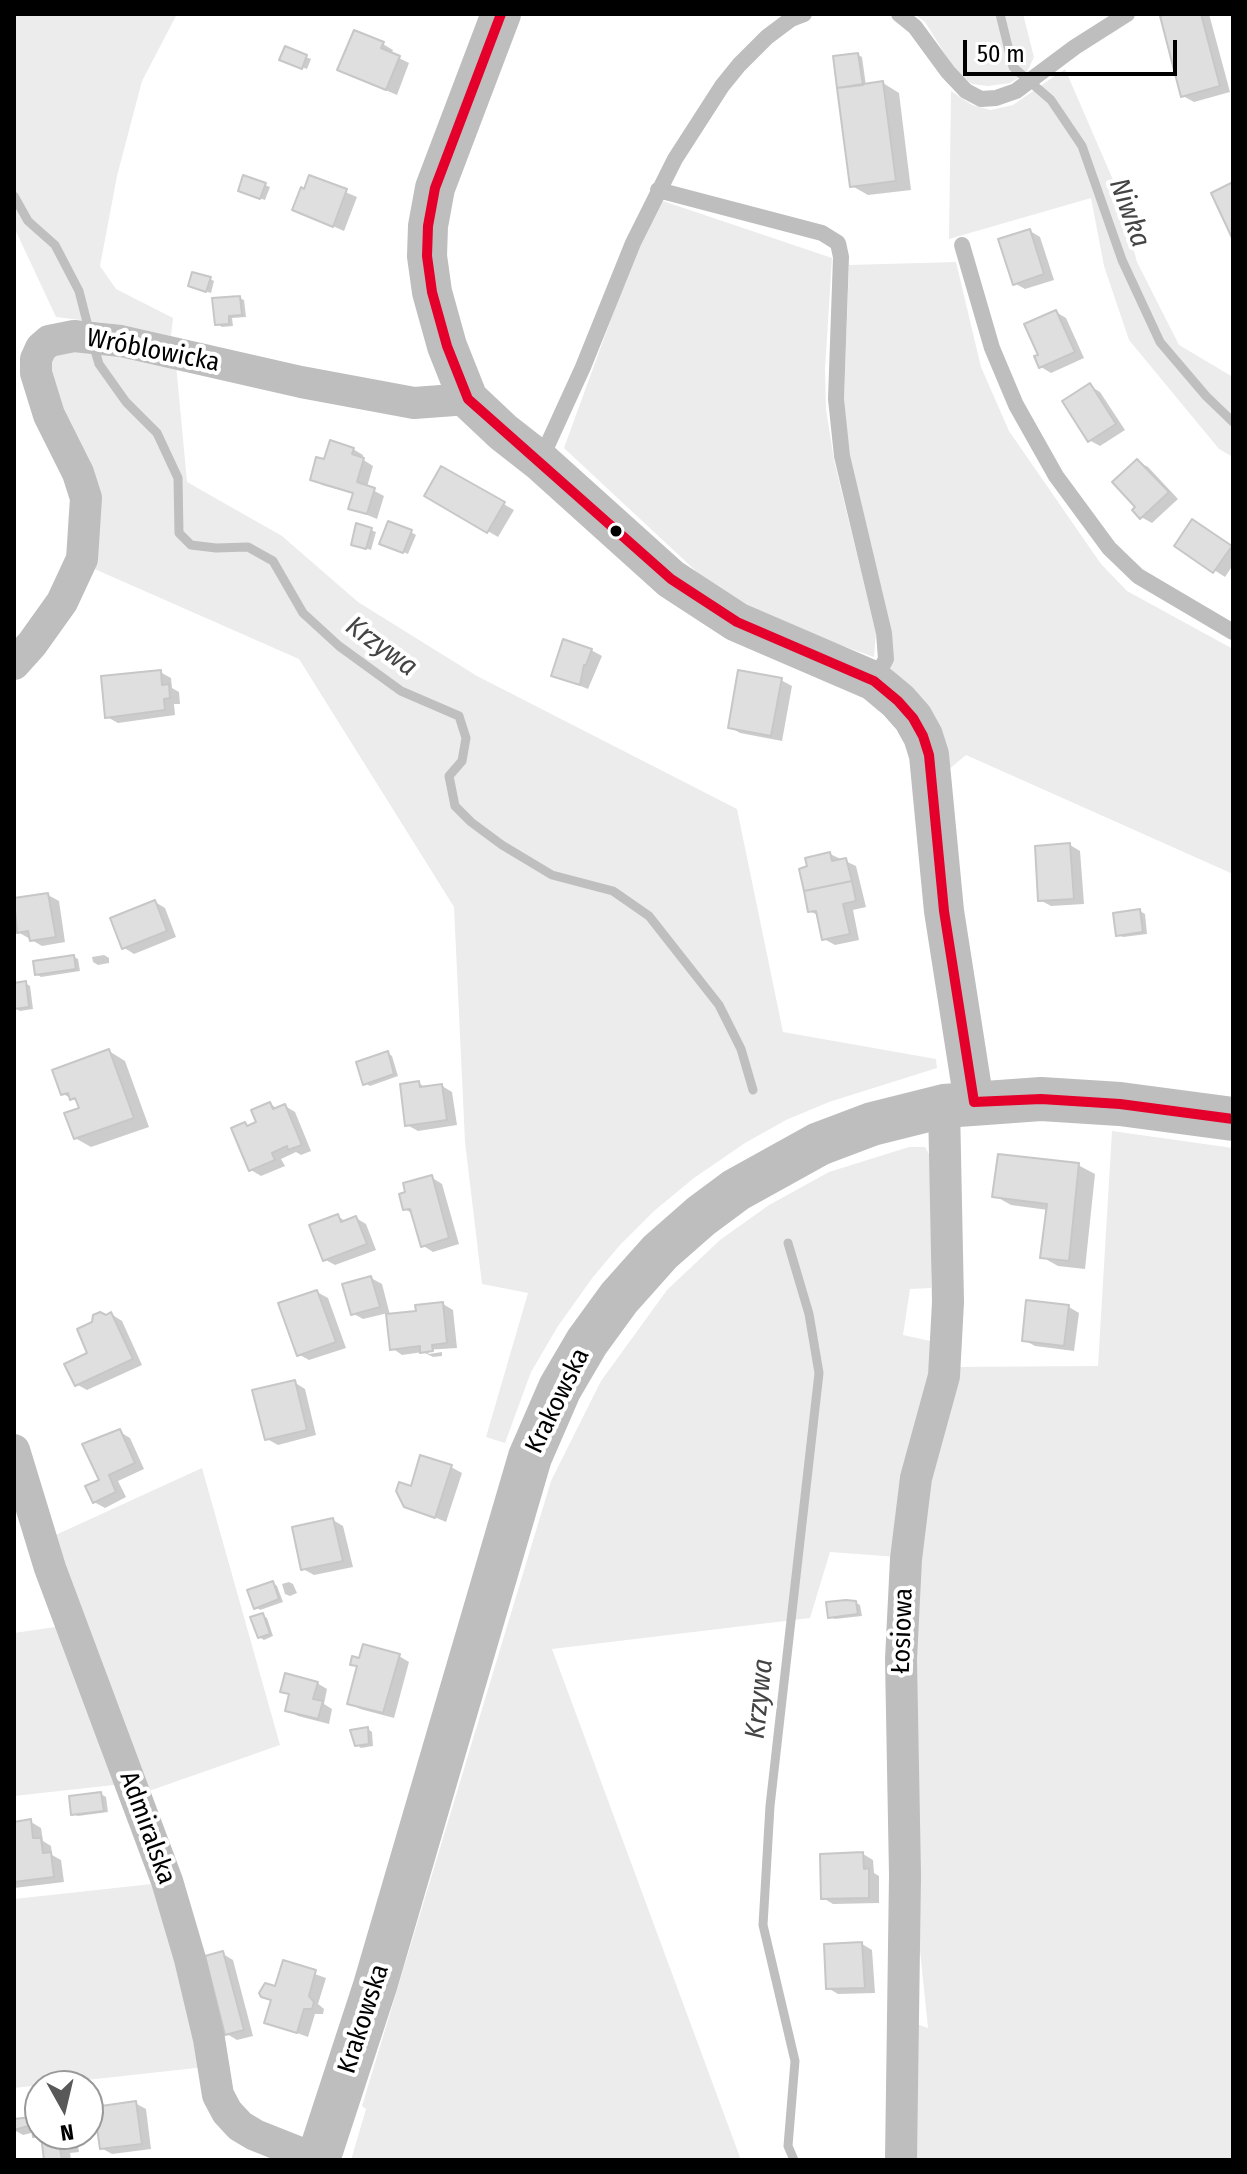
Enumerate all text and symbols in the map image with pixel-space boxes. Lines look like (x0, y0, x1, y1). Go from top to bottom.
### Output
scale bar (967, 24, 1181, 74)
text: 50 m (977, 40, 1025, 68)
water label: Niwka (1101, 174, 1157, 252)
street label: Wróblowicka (84, 323, 222, 379)
unlabelled marker (608, 523, 624, 539)
water label: Krzywa (339, 610, 423, 684)
street label: Krakowska (519, 1343, 597, 1459)
street label: Łosiowa (886, 1588, 920, 1674)
water label: Krzywa (739, 1657, 781, 1741)
street label: Admiralska (112, 1768, 182, 1888)
street label: Krakowska (332, 1960, 396, 2078)
north arrow (24, 2070, 104, 2150)
text: N (59, 2118, 76, 2147)

